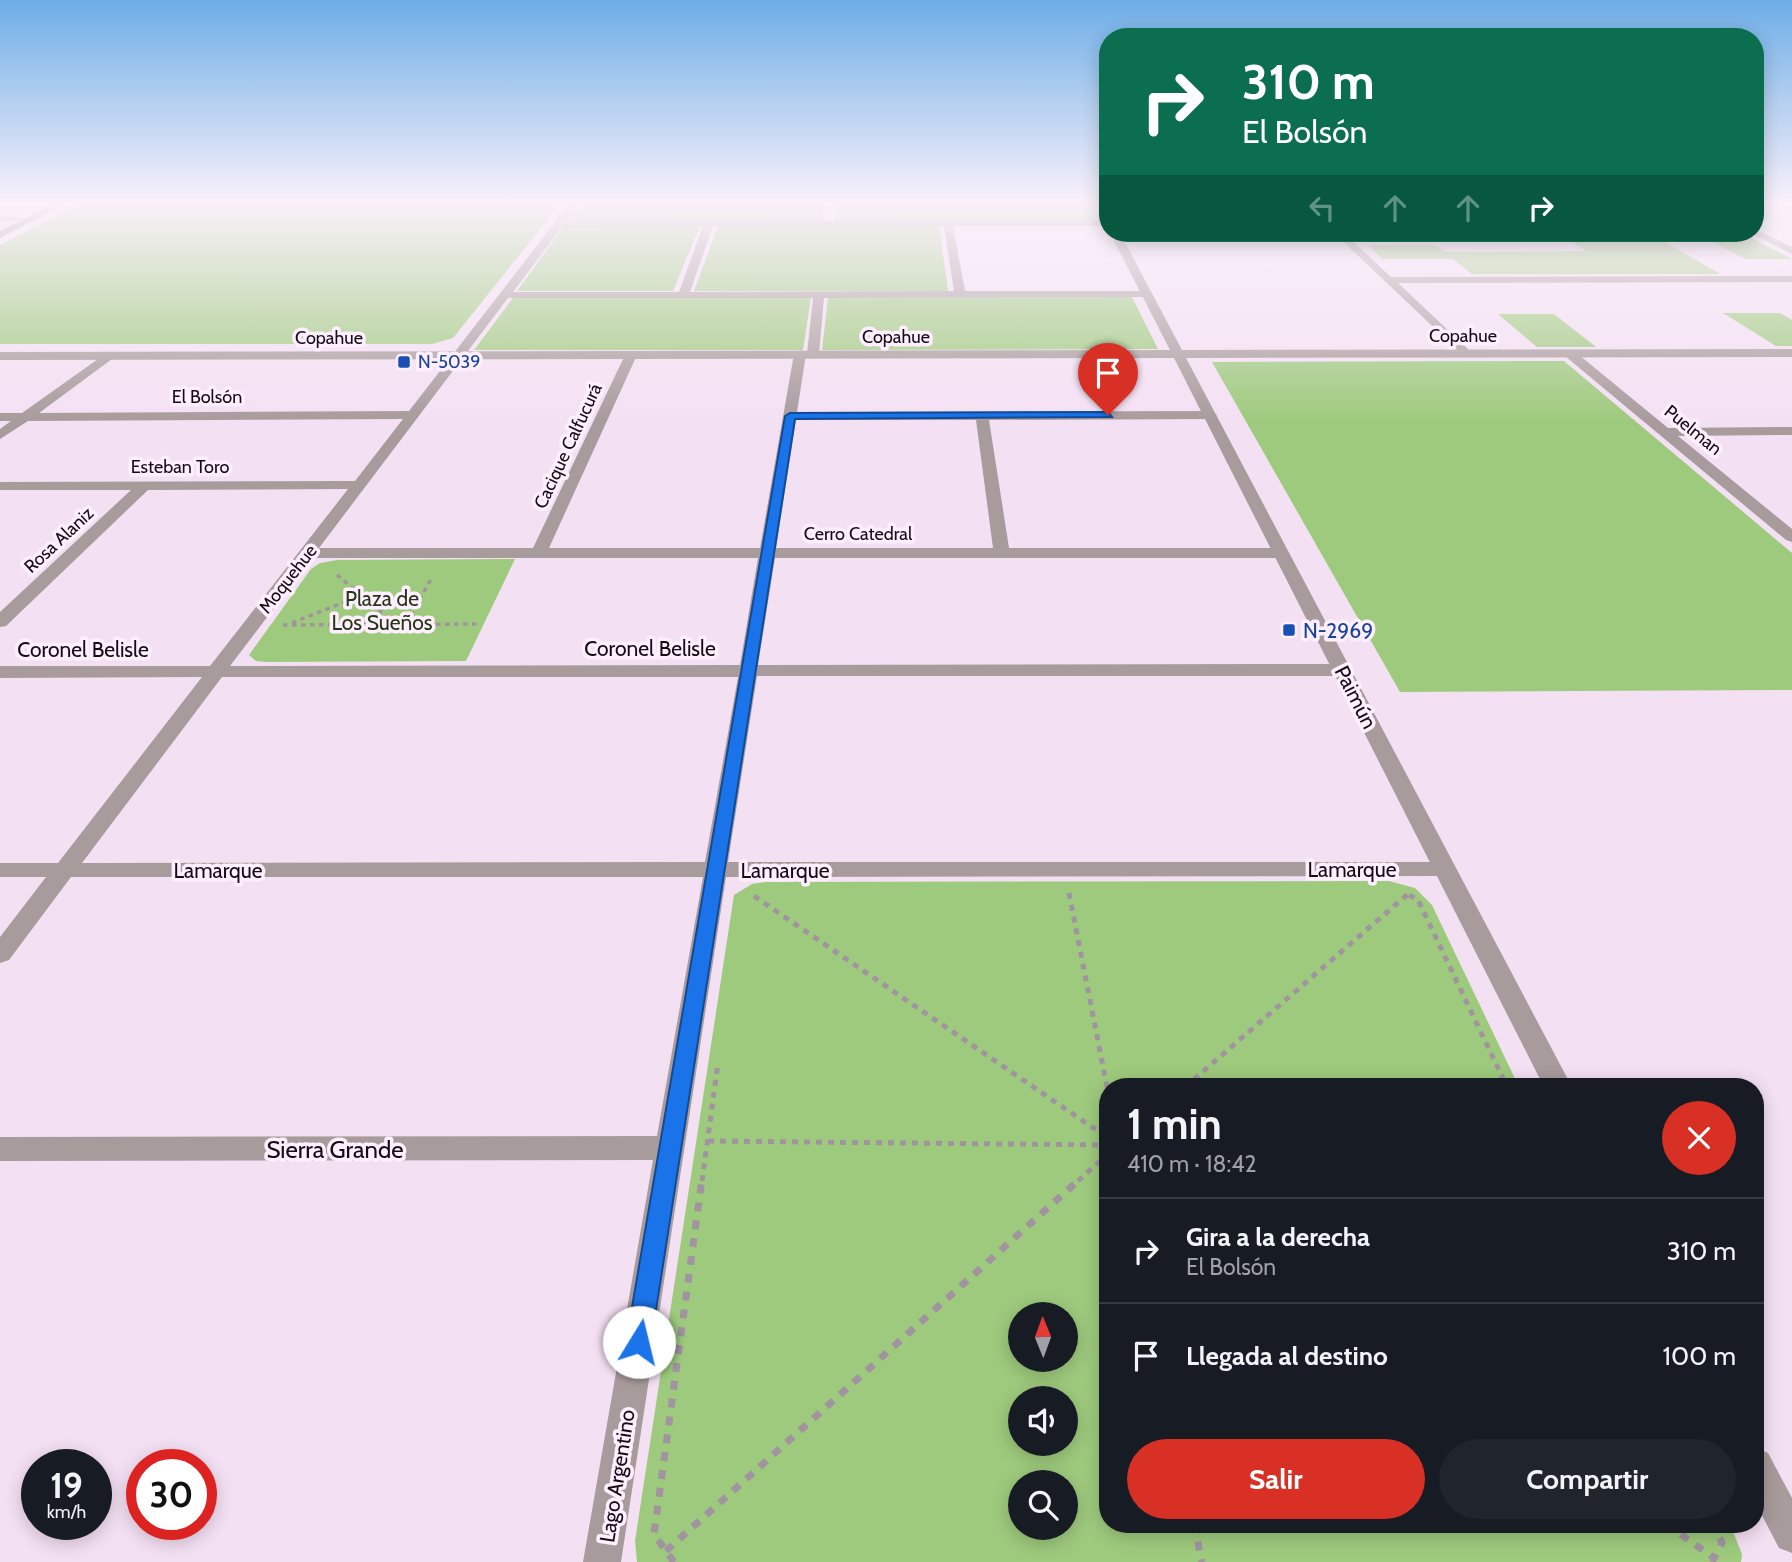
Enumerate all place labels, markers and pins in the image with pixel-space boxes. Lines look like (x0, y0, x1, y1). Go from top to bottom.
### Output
pin (1078, 343, 1138, 415)
place label: N-5039 (418, 351, 481, 373)
marker: N-5039 (396, 354, 412, 370)
place label: N-2969 (1303, 618, 1373, 643)
marker: N-2969 (1281, 622, 1297, 638)

